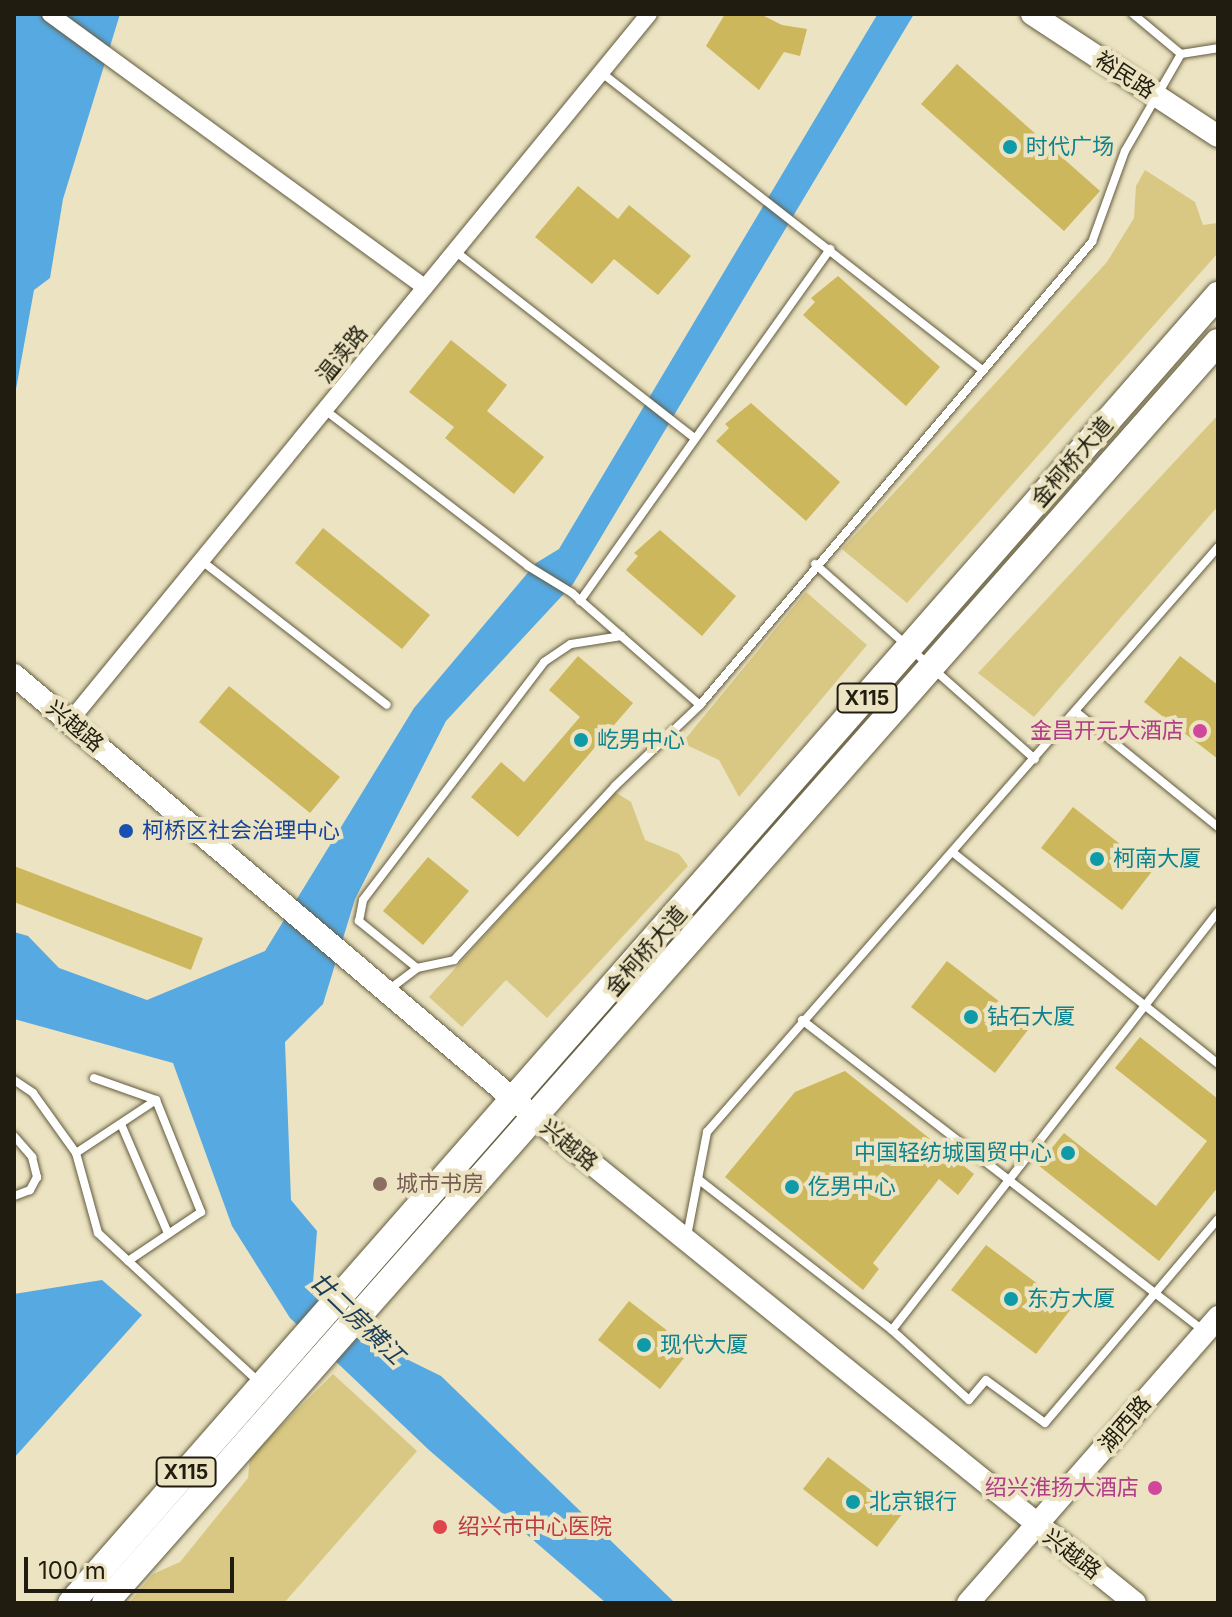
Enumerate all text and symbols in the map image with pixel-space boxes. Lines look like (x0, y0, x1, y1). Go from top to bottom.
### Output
street label: 裕民路 (1090, 46, 1160, 104)
place label: 时代广场 (1026, 134, 1114, 160)
marker: 时代广场 (1001, 138, 1019, 156)
street label: 温渎路 (311, 320, 373, 388)
street label: 金柯桥大道 (1026, 412, 1118, 512)
road number: X115 (835, 682, 899, 714)
street label: 兴越路 (41, 695, 109, 757)
place label: 金昌开元大酒店 (1030, 718, 1184, 744)
marker: 金昌开元大酒店 (1191, 722, 1209, 740)
place label: 屹男中心 (597, 727, 685, 753)
marker: 屹男中心 (572, 731, 590, 749)
place label: 柯桥区社会治理中心 (142, 818, 340, 844)
marker: 柯桥区社会治理中心 (117, 822, 135, 840)
place label: 柯南大厦 (1113, 846, 1201, 872)
marker: 柯南大厦 (1088, 850, 1106, 868)
street label: 金柯桥大道 (600, 901, 692, 1001)
place label: 钻石大厦 (987, 1004, 1075, 1030)
marker: 钻石大厦 (962, 1008, 980, 1026)
street label: 兴越路 (535, 1114, 603, 1176)
place label: 中国轻纺城国贸中心 (854, 1140, 1052, 1166)
marker: 中国轻纺城国贸中心 (1059, 1144, 1077, 1162)
place label: 城市书房 (396, 1171, 484, 1197)
place label: 仡男中心 (808, 1174, 896, 1200)
marker: 城市书房 (371, 1175, 389, 1193)
marker: 仡男中心 (783, 1178, 801, 1196)
water label: 廿二房横江 (304, 1266, 410, 1370)
place label: 东方大厦 (1027, 1286, 1115, 1312)
marker: 东方大厦 (1002, 1290, 1020, 1308)
place label: 现代大厦 (660, 1332, 748, 1358)
marker: 现代大厦 (635, 1336, 653, 1354)
street label: 湖西路 (1093, 1390, 1157, 1458)
road number: X115 (154, 1456, 218, 1488)
place label: 绍兴淮扬大酒店 (985, 1475, 1139, 1501)
marker: 绍兴淮扬大酒店 (1146, 1479, 1164, 1497)
place label: 北京银行 (869, 1489, 957, 1515)
marker: 北京银行 (844, 1493, 862, 1511)
place label: 绍兴市中心医院 (458, 1514, 612, 1540)
marker: 绍兴市中心医院 (429, 1516, 451, 1538)
street label: 兴越路 (1038, 1523, 1106, 1585)
scale bar (28, 1541, 238, 1591)
text: 100 m (38, 1556, 106, 1585)

